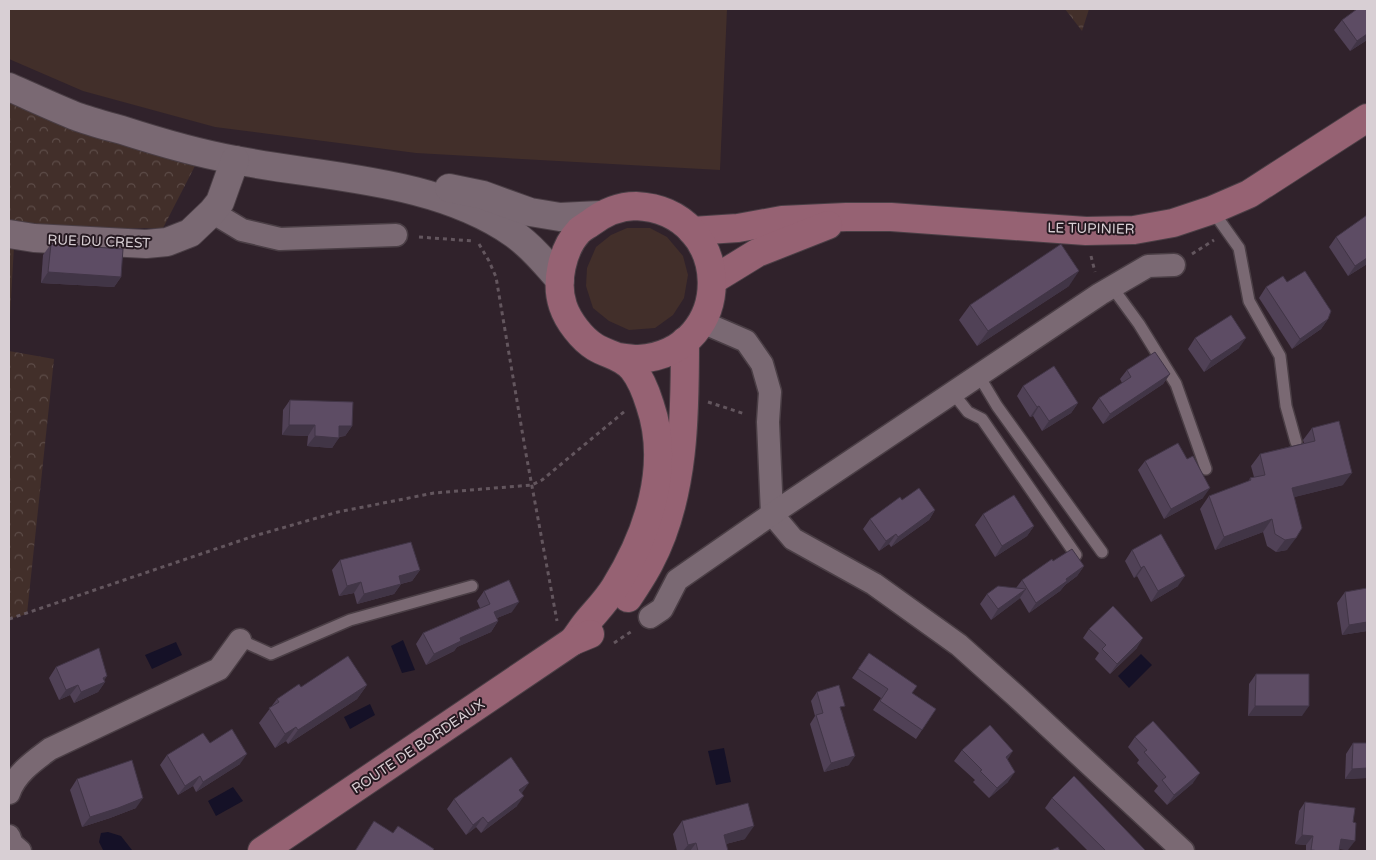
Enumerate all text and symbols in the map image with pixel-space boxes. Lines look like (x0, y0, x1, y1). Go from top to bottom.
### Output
street label: LE TUPINIER (1047, 219, 1135, 238)
street label: RUE DU CREST (47, 231, 151, 252)
street label: ROUTE DE BORDEAUX (349, 696, 488, 797)

